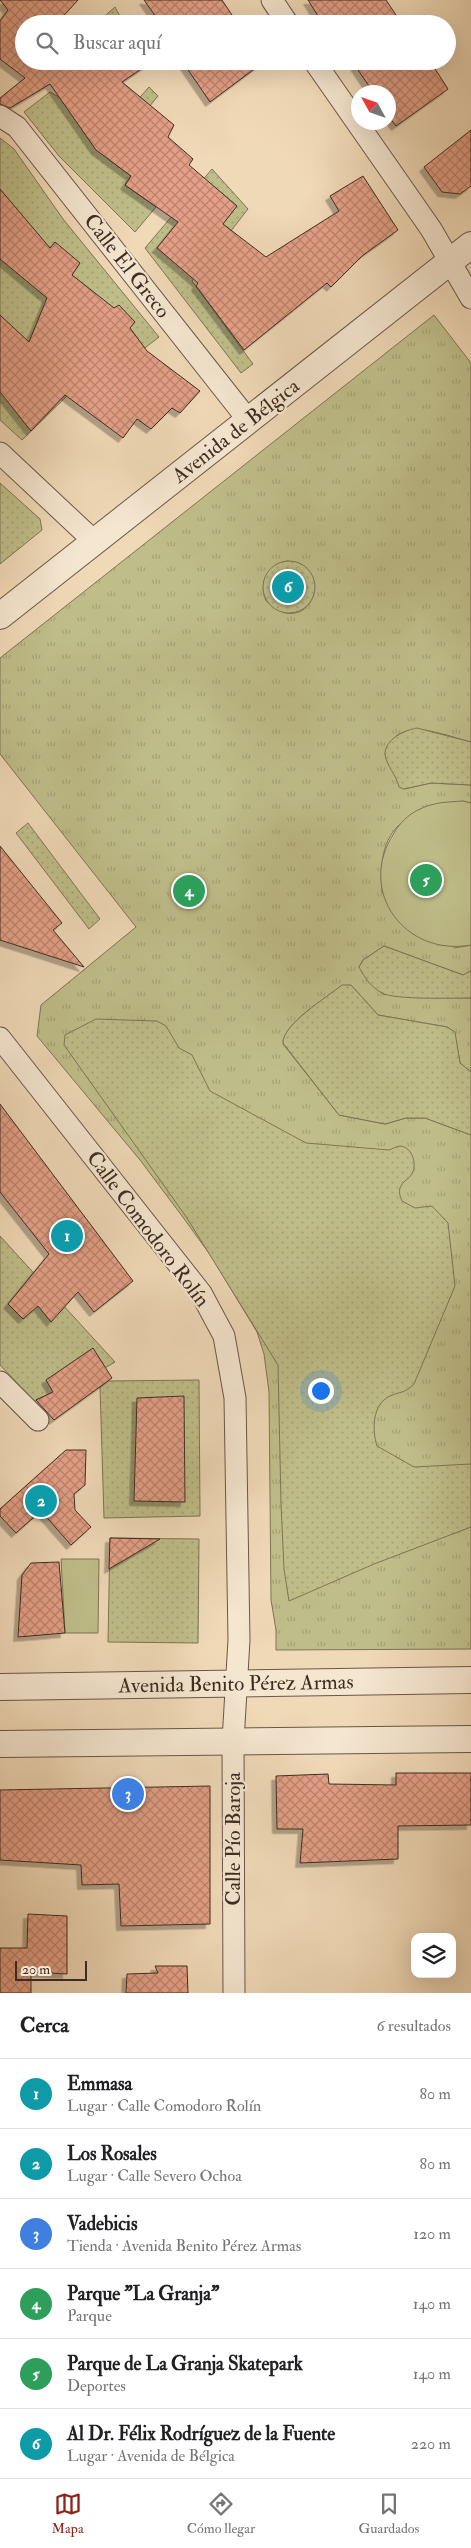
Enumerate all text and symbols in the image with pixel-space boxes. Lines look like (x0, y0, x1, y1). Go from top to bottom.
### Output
search box (15, 15, 456, 70)
icon: search (33, 29, 61, 57)
text: Buscar aquí (73, 31, 161, 55)
north arrow (351, 85, 396, 130)
street label: Calle El Greco (78, 208, 176, 324)
street label: Avenida de Bélgica (166, 373, 305, 490)
pin: 6 (272, 568, 304, 606)
pin: 5 (410, 861, 442, 899)
pin: 4 (173, 872, 205, 910)
street label: Calle Comodoro Rolín (80, 1145, 216, 1313)
pin: 1 (51, 1217, 83, 1255)
your location (308, 1378, 334, 1404)
pin: 2 (25, 1482, 57, 1520)
street label: Avenida Benito Pérez Armas (117, 1668, 354, 1700)
street label: Calle Pío Baroja (220, 1772, 247, 1906)
pin: 3 (112, 1775, 144, 1813)
map controls (411, 1933, 456, 1978)
button: layers (411, 1933, 456, 1978)
scale bar (15, 1958, 88, 1981)
text: 20 m (22, 1961, 50, 1978)
text: Cerca (20, 2012, 69, 2039)
text: 6 resultados (376, 2016, 451, 2036)
text: Emmasa (67, 2072, 132, 2096)
text: 1 (33, 2084, 39, 2104)
text: 80 m (420, 2084, 451, 2104)
text: Lugar · Calle Comodoro Rolín (67, 2096, 261, 2116)
text: Los Rosales (67, 2142, 157, 2166)
text: 2 (32, 2154, 40, 2174)
text: 80 m (420, 2154, 451, 2174)
text: Lugar · Calle Severo Ochoa (67, 2166, 242, 2186)
text: Vadebicis (67, 2212, 137, 2236)
text: 3 (33, 2224, 39, 2244)
text: 120 m (413, 2224, 451, 2244)
text: Tienda · Avenida Benito Pérez Armas (67, 2236, 301, 2256)
text: Parque "La Granja" (67, 2282, 219, 2306)
text: 4 (32, 2294, 40, 2314)
text: 140 m (413, 2294, 451, 2314)
text: Parque (67, 2306, 112, 2326)
text: Parque de La Granja Skatepark (67, 2352, 303, 2376)
text: 5 (32, 2364, 40, 2384)
text: 140 m (413, 2364, 451, 2384)
text: Deportes (67, 2376, 126, 2396)
text: Al Dr. Félix Rodríguez de la Fuente (67, 2422, 335, 2446)
text: 6 (32, 2434, 40, 2454)
text: 220 m (411, 2434, 451, 2454)
text: Lugar · Avenida de Bélgica (67, 2446, 235, 2466)
tab: Mapa (52, 2490, 84, 2537)
tab: Cómo llegar (187, 2490, 255, 2537)
tab: Guardados (358, 2490, 419, 2537)

